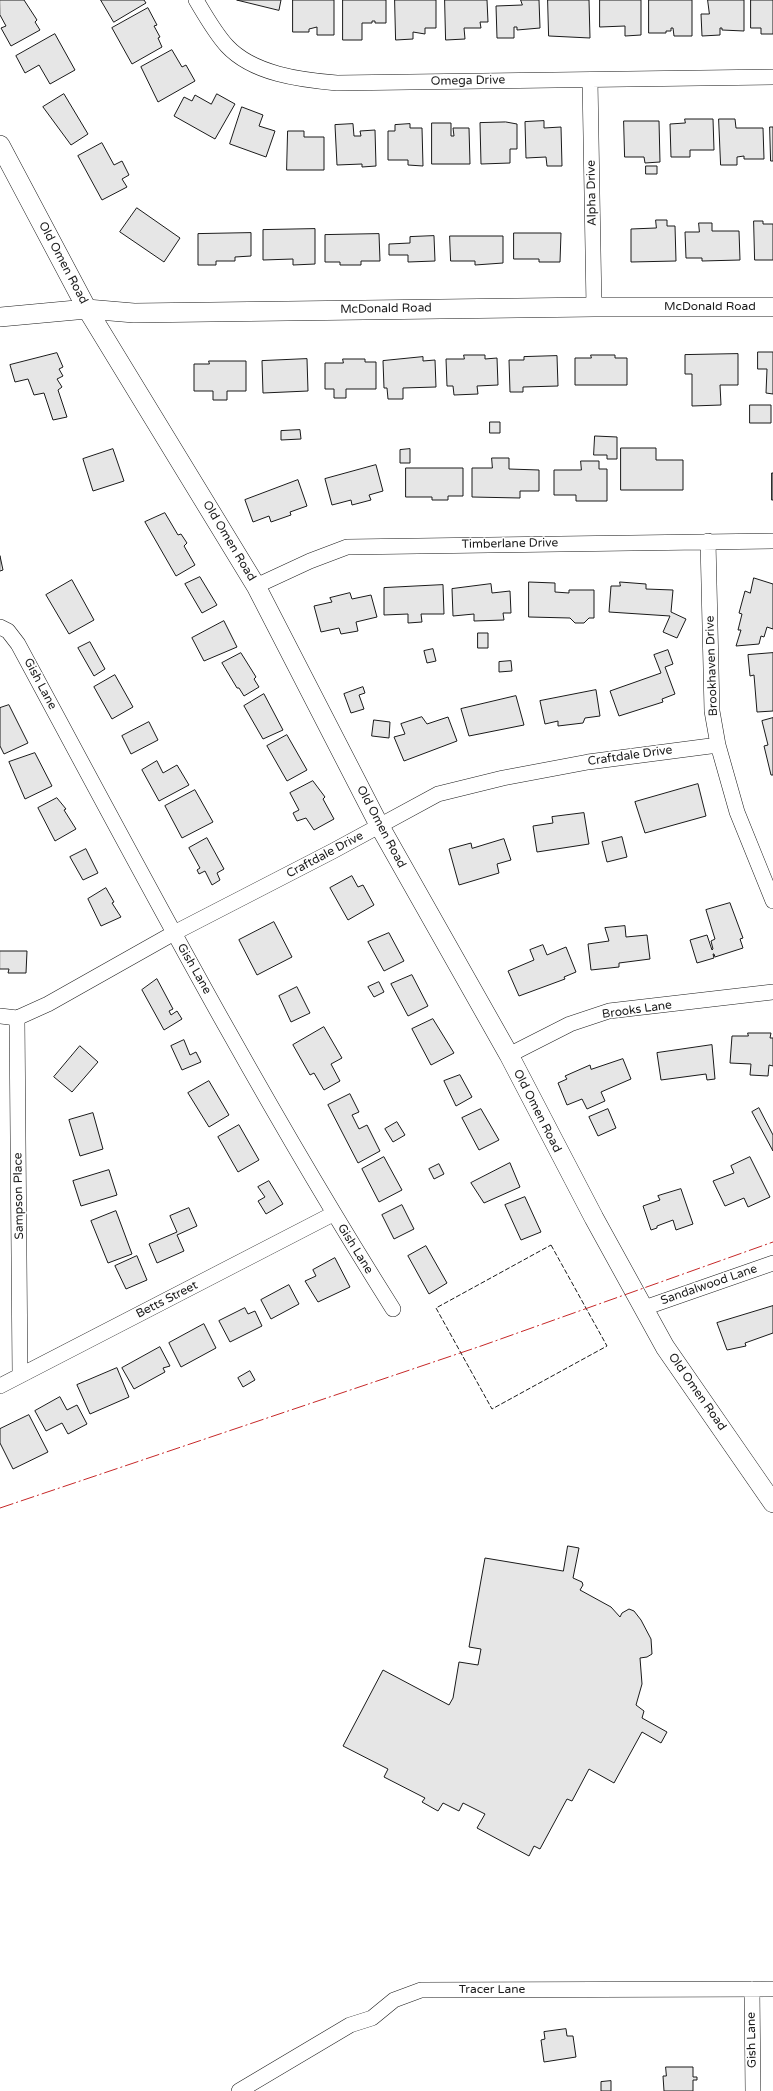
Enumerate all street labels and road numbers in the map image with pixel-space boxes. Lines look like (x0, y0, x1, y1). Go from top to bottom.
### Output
street label: Omega Drive (431, 73, 505, 89)
street label: Alpha Drive (584, 160, 600, 226)
street label: Old Omen Road (35, 219, 91, 307)
street label: McDonald Road (664, 300, 756, 314)
street label: McDonald Road (340, 301, 432, 317)
street label: Old Omen Road (199, 498, 259, 584)
street label: Timberlane Drive (462, 536, 558, 552)
street label: Brookhaven Drive (703, 615, 721, 717)
street label: Gish Lane (20, 656, 60, 712)
street label: Craftdale Drive (587, 743, 673, 769)
street label: Old Omen Road (353, 783, 409, 871)
street label: Craftdale Drive (284, 829, 366, 881)
street label: Gish Lane (174, 941, 214, 997)
street label: Brooks Lane (601, 998, 673, 1022)
street label: Old Omen Road (510, 1067, 564, 1155)
street label: Sampson Place (11, 1152, 27, 1240)
street label: Gish Lane (334, 1221, 376, 1277)
street label: Sandalwood Lane (659, 1262, 759, 1308)
street label: Betts Street (134, 1278, 200, 1322)
street label: Old Omen Road (665, 1350, 729, 1434)
street label: Tracer Lane (459, 1983, 525, 1997)
street label: Gish Lane (744, 2012, 760, 2068)

